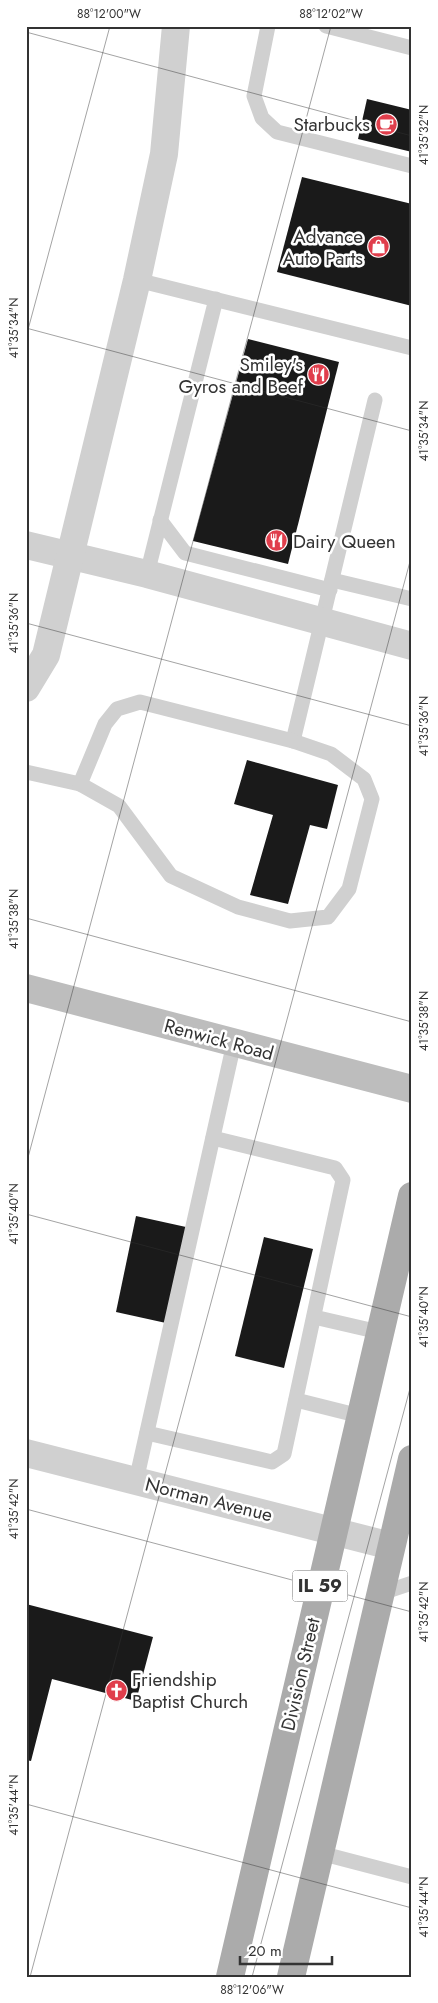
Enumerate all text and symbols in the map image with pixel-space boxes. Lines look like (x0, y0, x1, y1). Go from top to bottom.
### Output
text: 88°12'00"W (77, 5, 141, 23)
text: 88°12'02"W (299, 5, 363, 23)
text: 41°35'32"N (415, 105, 433, 165)
place label: Starbucks (293, 111, 370, 138)
cafe icon: Starbucks (374, 112, 398, 136)
place label: Advance Auto Parts (283, 223, 363, 272)
shop icon: Advance Auto Parts (367, 235, 391, 259)
text: 41°35'34"N (5, 298, 23, 358)
place label: Smiley's Gyros and Beef (178, 351, 304, 400)
restaurant icon: Smiley's Gyros and Beef (307, 363, 331, 387)
text: 41°35'34"N (415, 401, 433, 461)
place label: Dairy Queen (293, 528, 396, 555)
restaurant icon: Dairy Queen (265, 529, 289, 553)
text: 41°35'36"N (5, 593, 23, 653)
text: 41°35'36"N (415, 696, 433, 756)
text: 41°35'38"N (5, 889, 23, 949)
text: 41°35'38"N (415, 991, 433, 1051)
street label: Renwick Road (161, 1012, 277, 1067)
text: 41°35'40"N (5, 1183, 23, 1245)
text: 41°35'40"N (415, 1286, 433, 1348)
street label: Norman Avenue (142, 1471, 276, 1528)
text: 41°35'42"N (5, 1478, 23, 1540)
road number: IL 59 (292, 1570, 348, 1602)
text: 41°35'42"N (415, 1581, 433, 1643)
street label: Division Street (274, 1615, 327, 1733)
place label: Friendship Baptist Church (132, 1666, 248, 1715)
church icon: Friendship Baptist Church (104, 1678, 128, 1702)
text: 41°35'44"N (5, 1774, 23, 1836)
text: 41°35'44"N (415, 1876, 433, 1938)
scale bar (240, 1933, 333, 1965)
text: 20 m (248, 1940, 282, 1962)
text: 88°12'06"W (220, 1981, 284, 1999)

